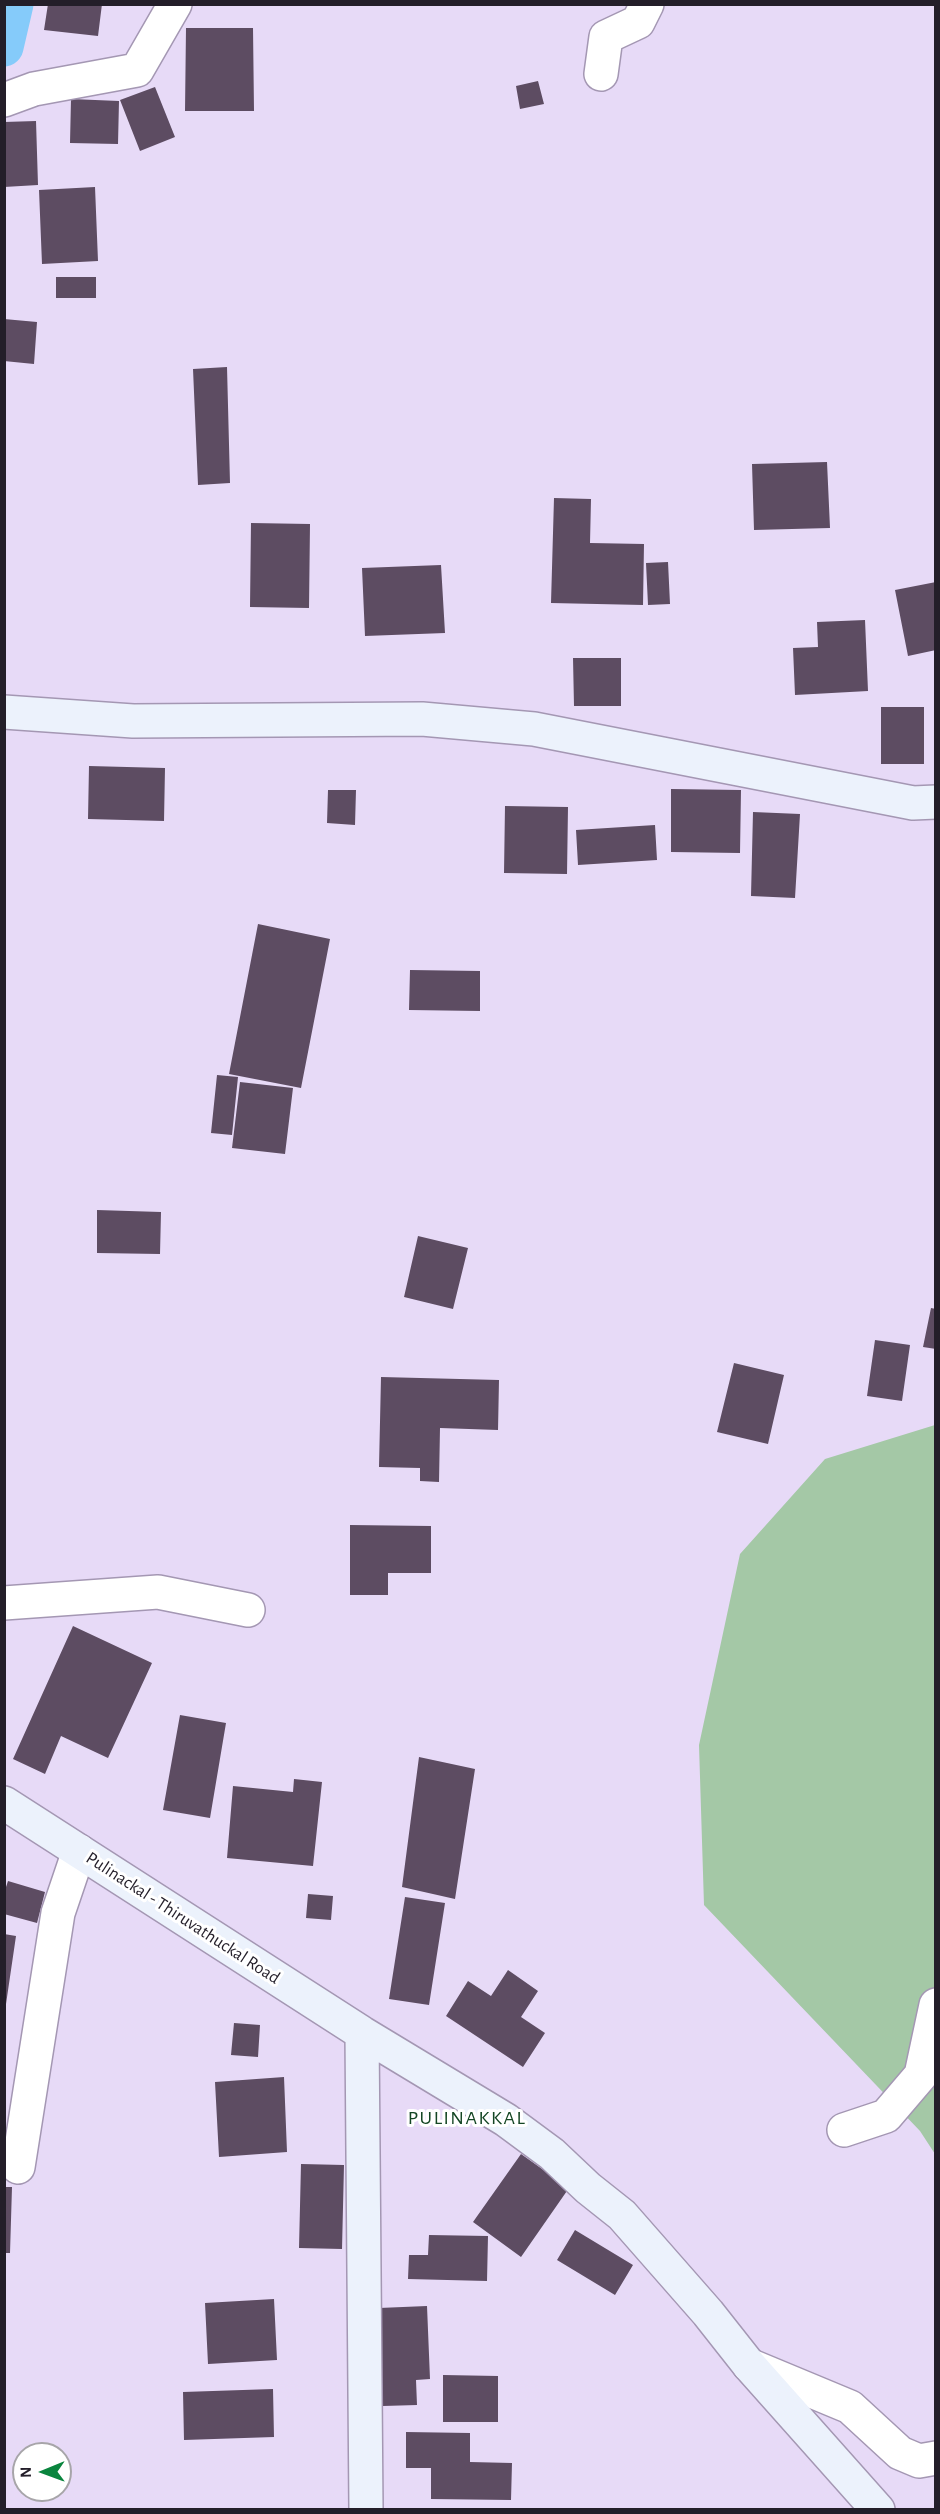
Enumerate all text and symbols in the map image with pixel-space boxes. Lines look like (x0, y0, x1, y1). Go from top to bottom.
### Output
street label: Pulinackal - Thiruvathuckal Road (82, 1847, 284, 1989)
district label: PULINAKKAL (408, 2106, 526, 2130)
north arrow (12, 2442, 72, 2502)
text: N (18, 2467, 34, 2478)

